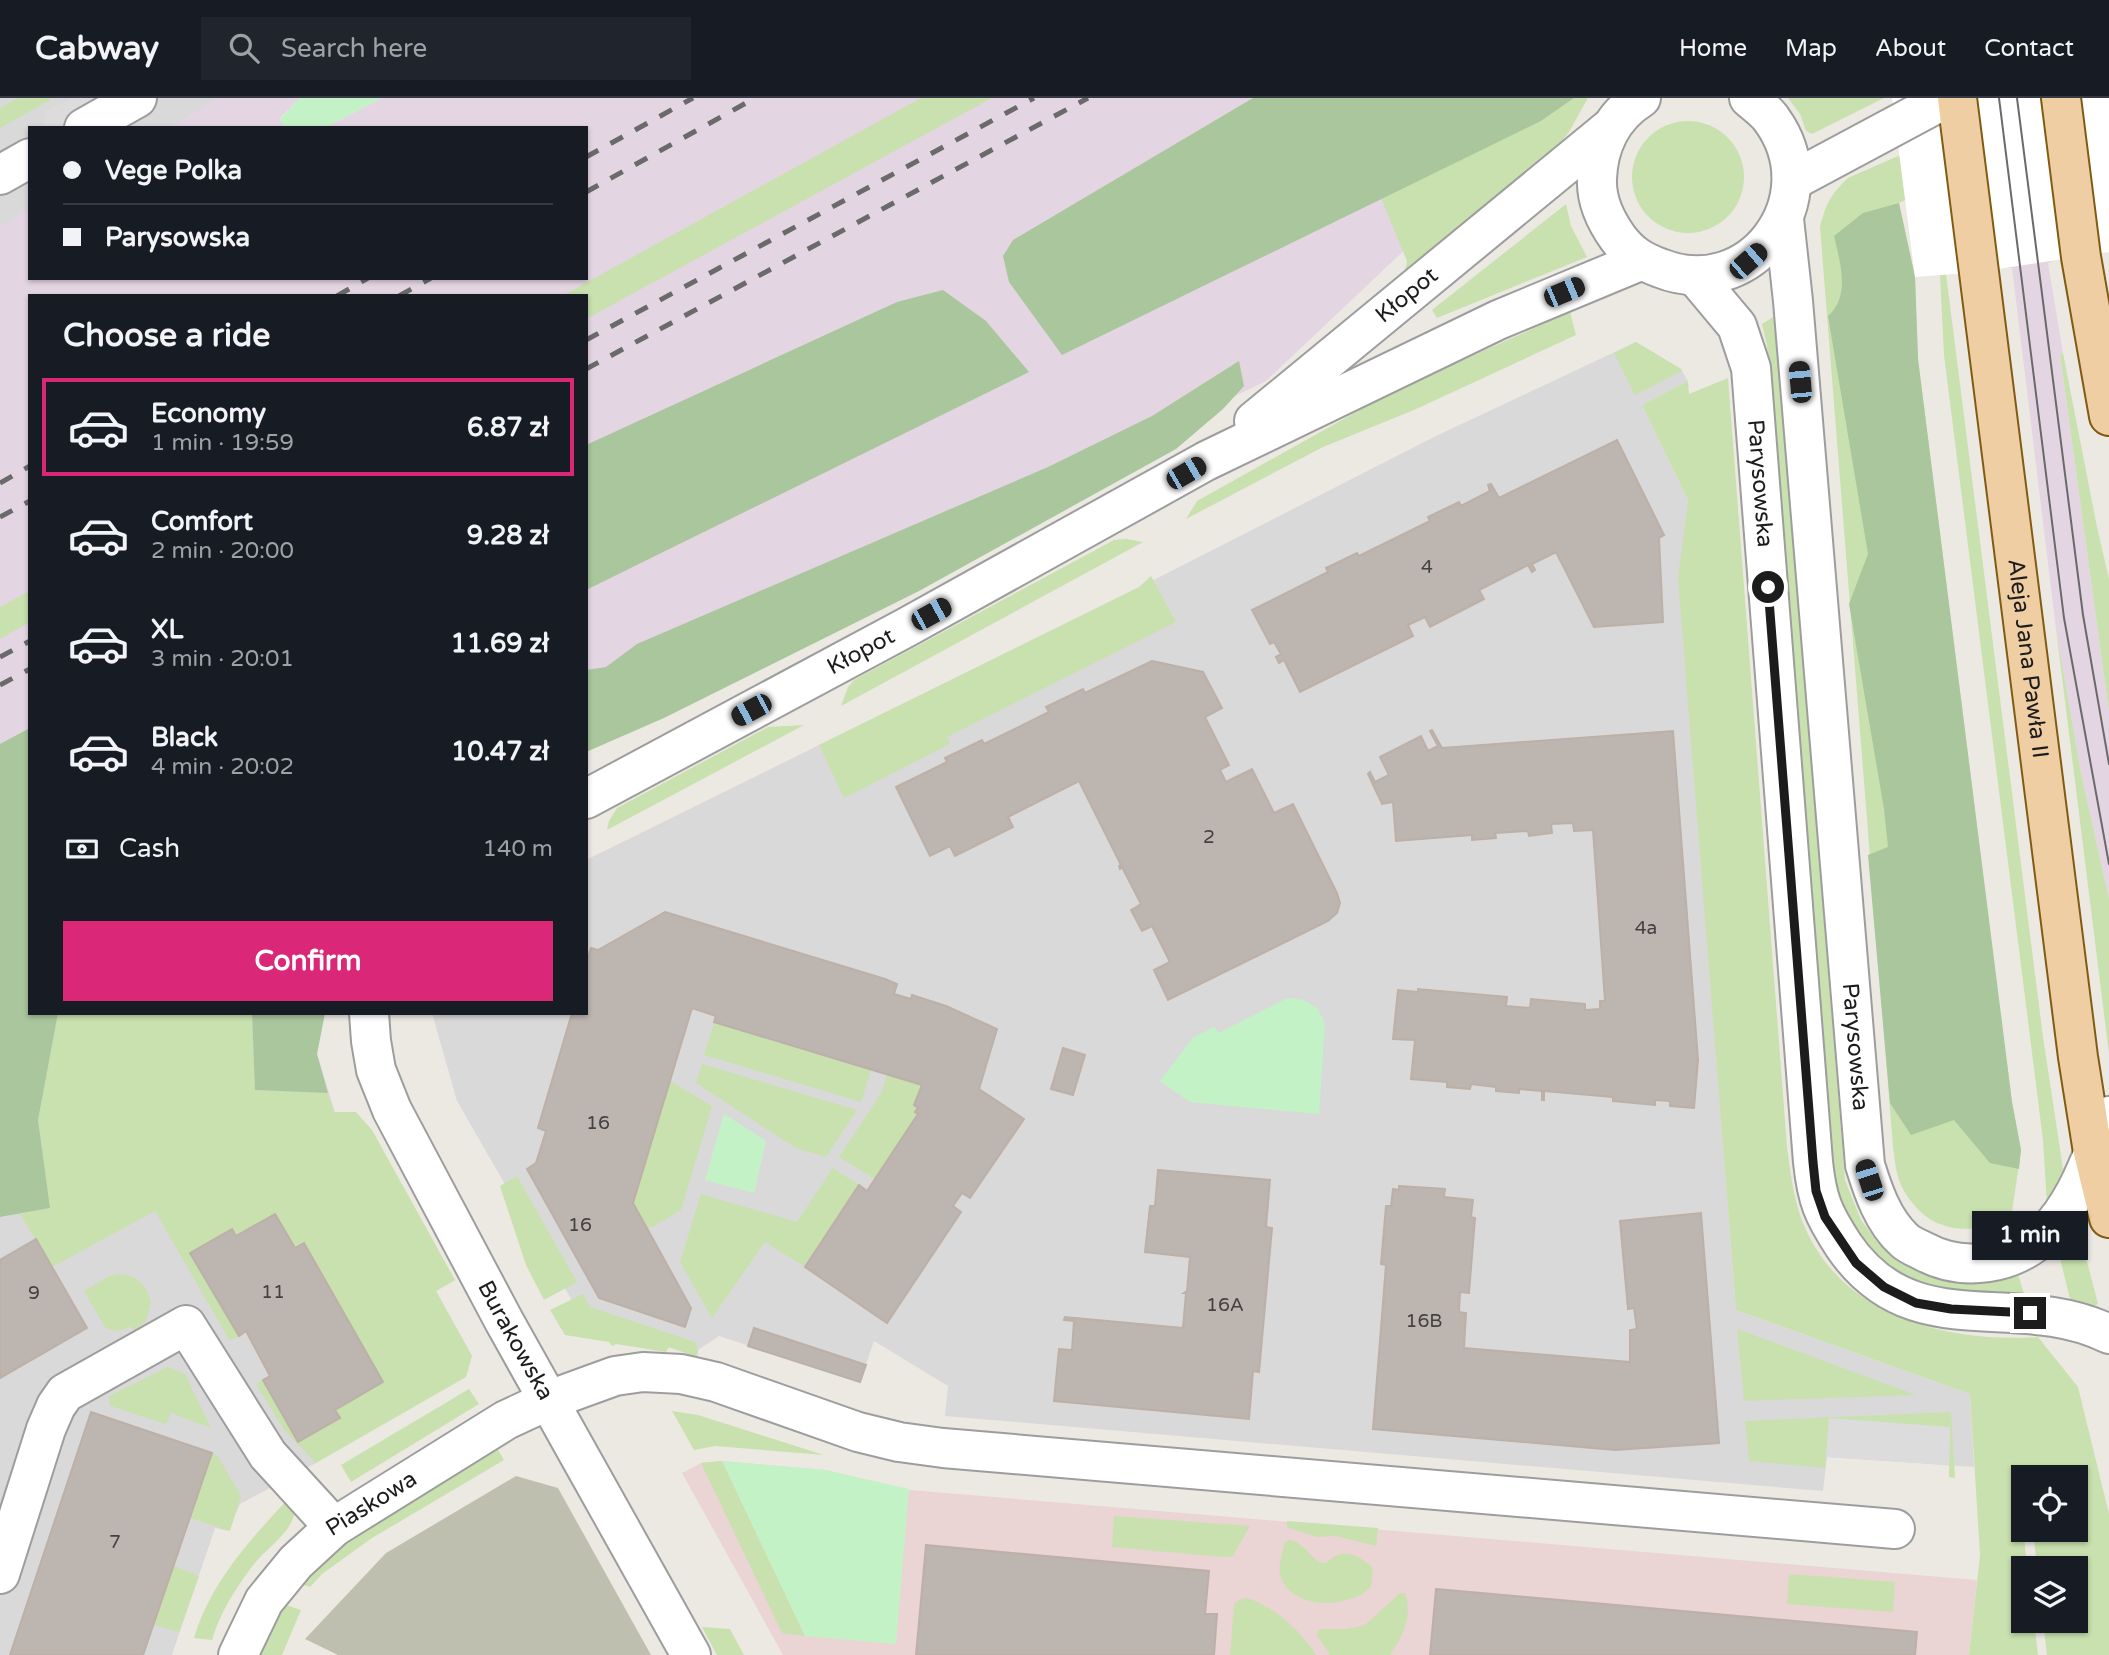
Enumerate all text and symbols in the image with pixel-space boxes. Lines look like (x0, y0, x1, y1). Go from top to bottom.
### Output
search box (201, 17, 691, 80)
text: Cabway (35, 29, 159, 68)
icon: search (225, 29, 263, 67)
text: Search here (281, 33, 427, 64)
text: Home (1679, 34, 1747, 63)
text: Map (1785, 34, 1837, 63)
text: About (1875, 34, 1946, 63)
text: Contact (1984, 34, 2074, 63)
text: Vege Polka (105, 155, 242, 186)
text: Parysowska (105, 222, 250, 253)
car (1726, 239, 1771, 283)
street label: Kłopot (1370, 261, 1444, 329)
car (1541, 274, 1588, 310)
text: Choose a ride (63, 317, 270, 355)
car (1788, 360, 1813, 404)
icon: car (67, 396, 130, 459)
text: Economy (151, 398, 266, 429)
text: 6.87 zł (467, 412, 549, 443)
street label: Parysowska (1741, 418, 1779, 549)
text: 1 min · 19:59 (151, 429, 294, 457)
car (1163, 453, 1210, 493)
icon: car (67, 504, 130, 567)
text: Comfort (151, 506, 253, 537)
text: 9.28 zł (467, 520, 549, 551)
text: 2 min · 20:00 (151, 537, 294, 565)
house number: 4 (1421, 556, 1433, 578)
street label: Aleja Jana Pawła II (2001, 557, 2054, 760)
route start (1752, 571, 1784, 603)
car (908, 595, 955, 633)
icon: car (67, 612, 130, 675)
text: XL (151, 614, 183, 645)
street label: Kłopot (822, 622, 900, 681)
text: 11.69 zł (450, 628, 549, 659)
text: 3 min · 20:01 (151, 645, 294, 673)
car (728, 691, 775, 729)
icon: car (67, 720, 130, 783)
text: Black (151, 722, 218, 753)
text: 10.47 zł (451, 736, 549, 767)
text: 4 min · 20:02 (151, 753, 294, 781)
house number: 2 (1203, 826, 1215, 848)
icon: cash (63, 830, 101, 868)
text: Cash (119, 833, 180, 864)
text: 140 m (483, 835, 553, 863)
house number: 4a (1635, 917, 1657, 939)
button: Confirm (63, 921, 553, 1001)
street label: Parysowska (1836, 982, 1874, 1112)
house number: 16 (586, 1112, 610, 1134)
car (1853, 1157, 1886, 1203)
callout: 1 min (1972, 1212, 2088, 1260)
house number: 16 (568, 1214, 592, 1236)
text: 1 min (1999, 1221, 2061, 1249)
street label: Burakowska (471, 1276, 560, 1405)
house number: 11 (261, 1281, 285, 1303)
house number: 9 (28, 1282, 40, 1304)
house number: 16A (1206, 1294, 1244, 1316)
route end (2014, 1297, 2046, 1329)
house number: 16B (1405, 1310, 1443, 1332)
street label: Piaskowa (321, 1465, 422, 1543)
map controls (2011, 1465, 2088, 1633)
button: locate (2011, 1465, 2088, 1542)
house number: 7 (109, 1531, 121, 1553)
button: layers (2011, 1556, 2088, 1633)

